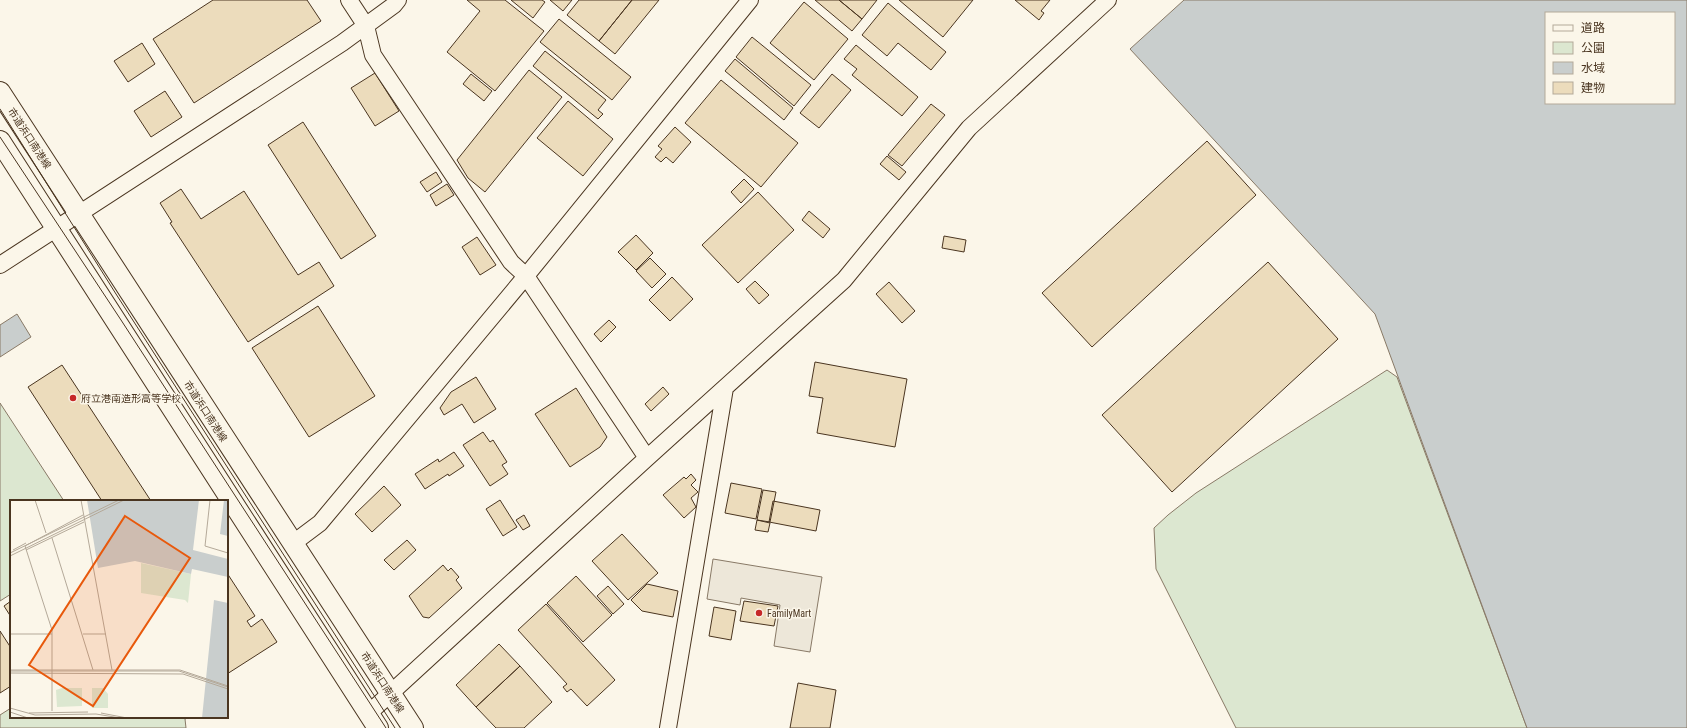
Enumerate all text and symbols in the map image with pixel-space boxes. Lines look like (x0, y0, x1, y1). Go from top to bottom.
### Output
legend (1545, 12, 1675, 104)
text: 道路 (1581, 21, 1605, 35)
text: 公園 (1581, 41, 1605, 55)
text: 水域 (1581, 61, 1605, 75)
text: 建物 (1581, 81, 1605, 95)
street label: 市道浜口南港線 (6, 106, 53, 171)
street label: 市道浜口南港線 (182, 379, 229, 444)
marker: 府立港南造形高等学校 (68, 393, 78, 403)
place label: 府立港南造形高等学校 (81, 393, 181, 404)
inset map (10, 500, 228, 718)
marker: FamilyMart (754, 608, 764, 618)
place label: FamilyMart (767, 608, 811, 619)
street label: 市道浜口南港線 (359, 650, 406, 715)

